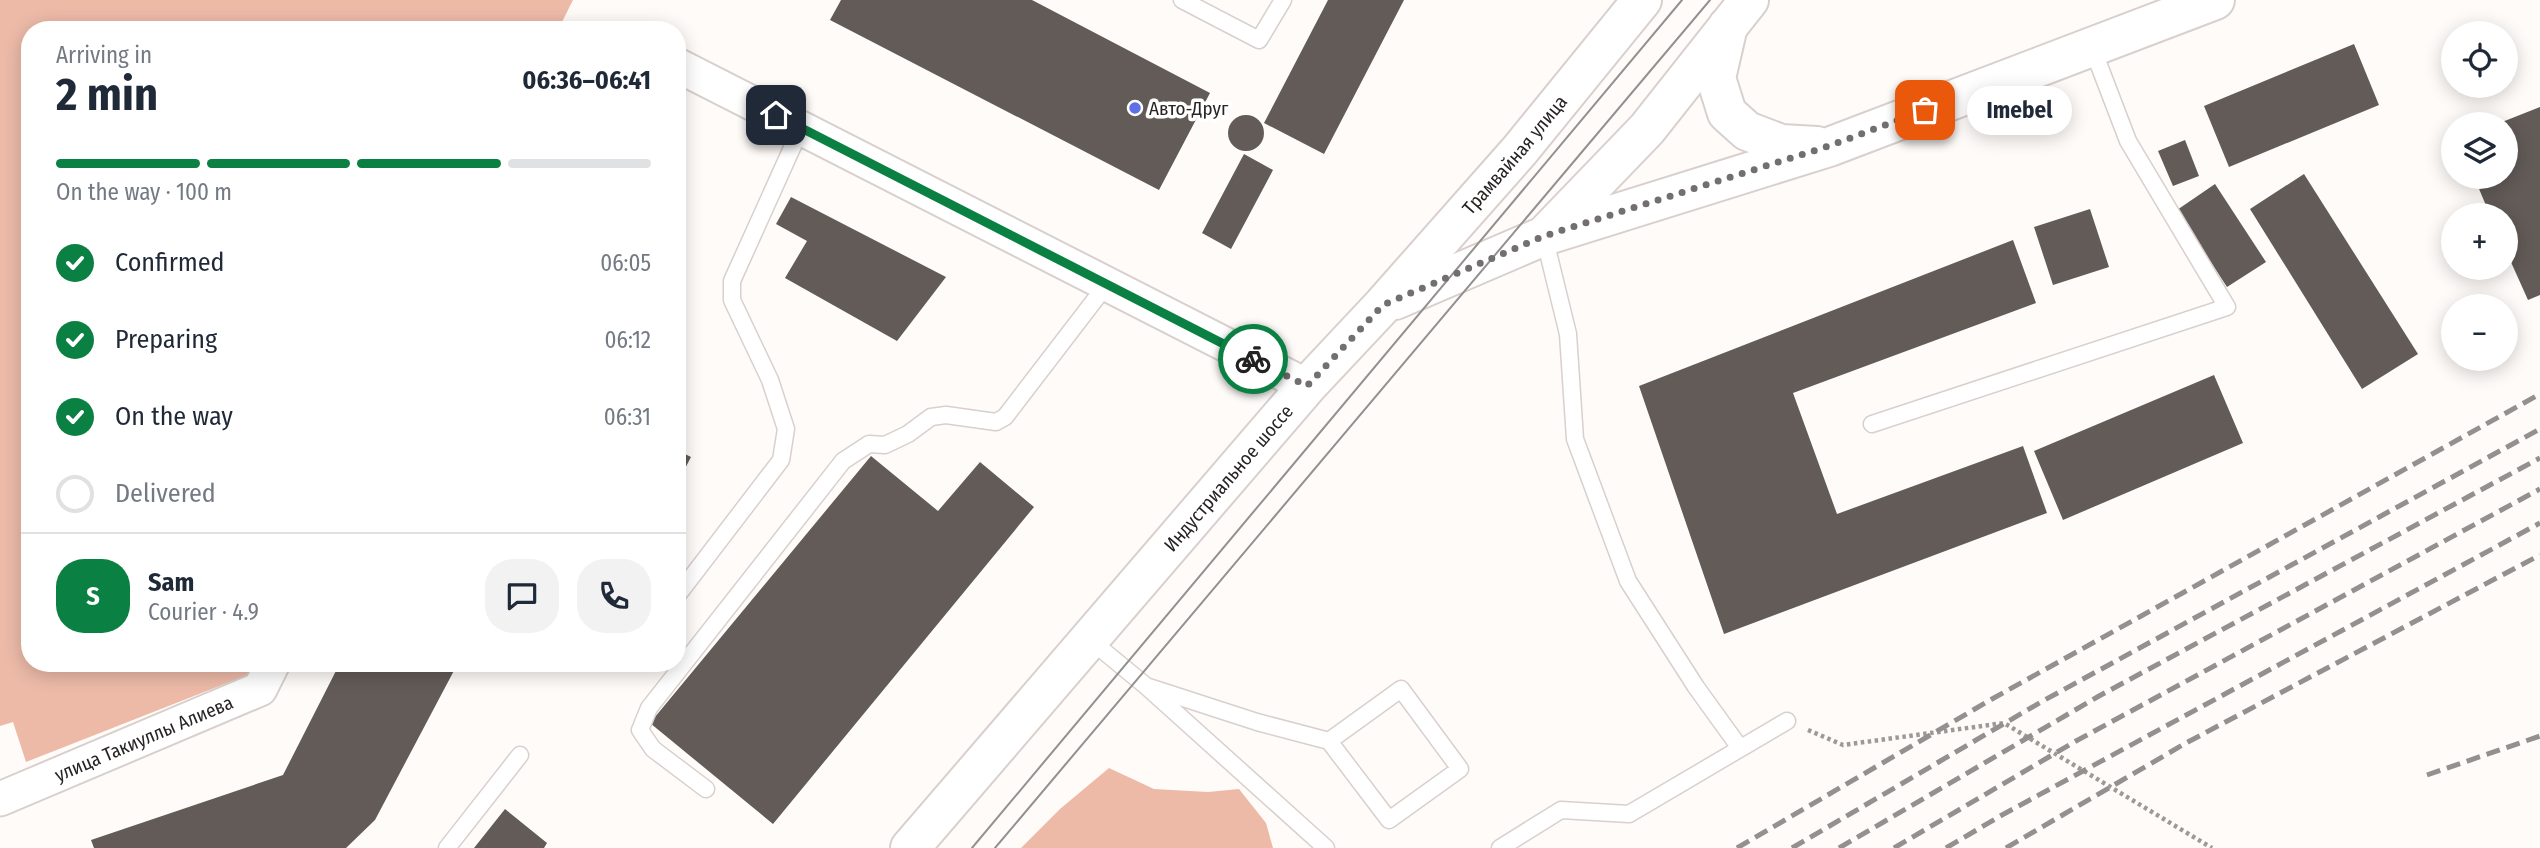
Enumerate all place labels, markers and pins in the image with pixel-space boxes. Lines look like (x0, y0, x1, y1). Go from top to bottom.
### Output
pin (1895, 80, 1955, 140)
pin (746, 85, 806, 145)
callout: Imebel (1967, 86, 2072, 134)
place label: Авто-Друг (1149, 97, 1229, 120)
marker: Авто-Друг (1127, 100, 1143, 116)

